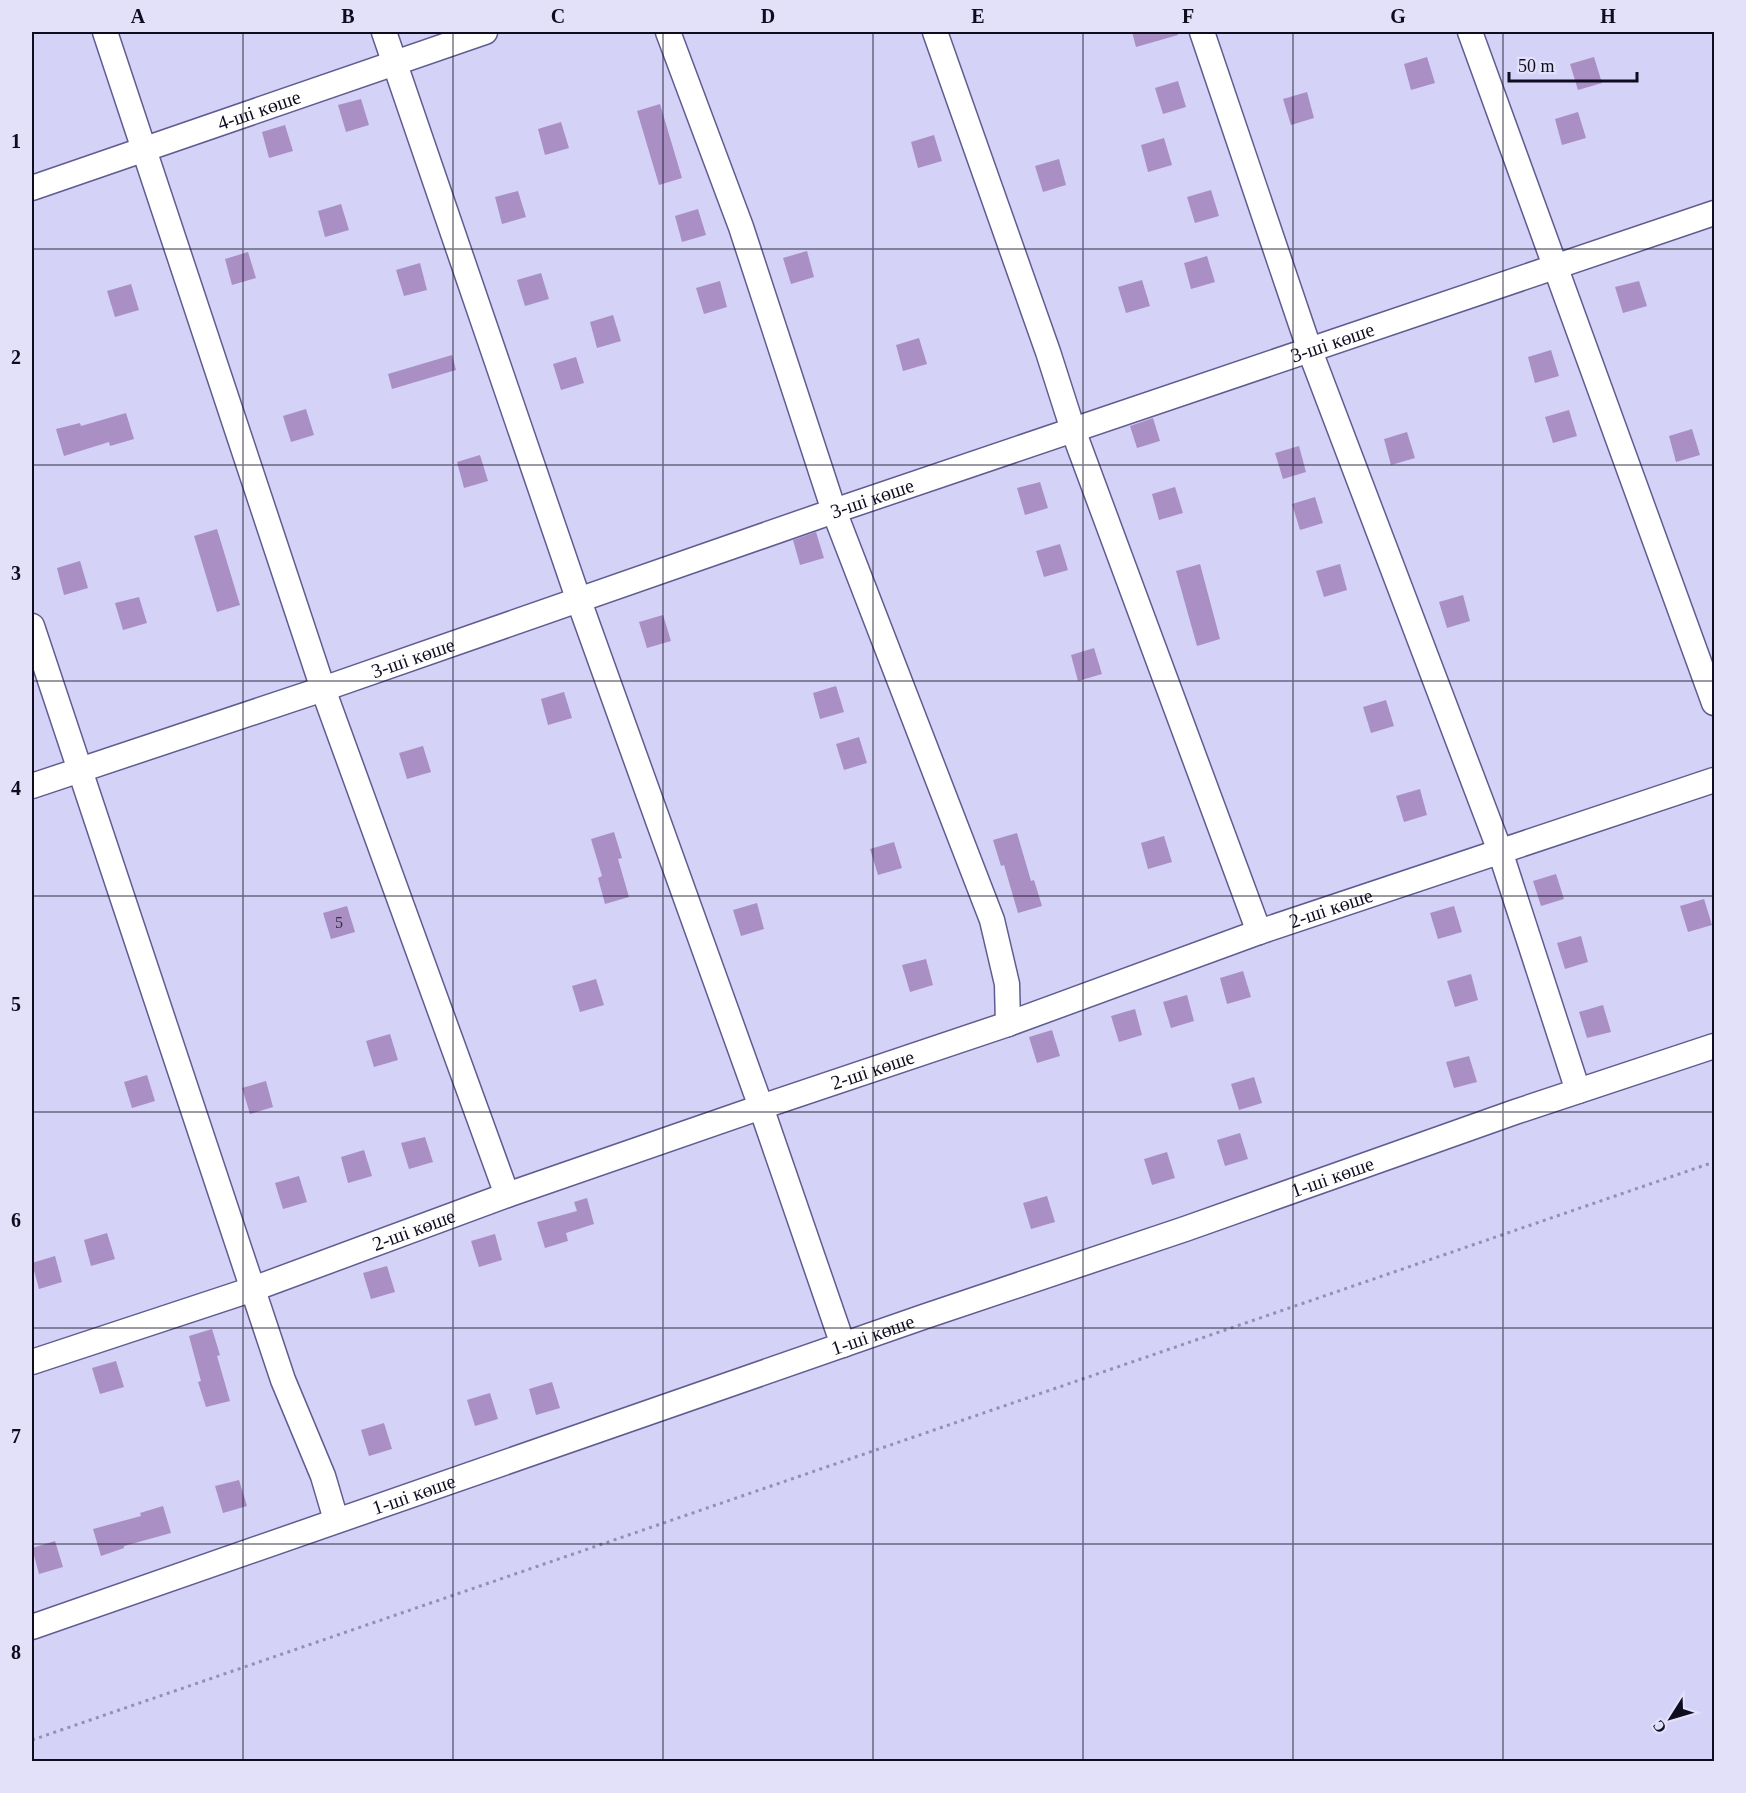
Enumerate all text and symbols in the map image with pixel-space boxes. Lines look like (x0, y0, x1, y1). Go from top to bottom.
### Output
text: A (131, 5, 146, 27)
text: B (341, 5, 355, 27)
text: C (551, 5, 565, 27)
text: D (761, 5, 775, 27)
text: E (971, 5, 985, 27)
text: F (1182, 5, 1194, 27)
text: G (1390, 5, 1406, 27)
text: H (1600, 5, 1616, 27)
scale bar (1509, 45, 1636, 83)
text: 50 m (1518, 56, 1555, 76)
street label: 4-ші көше (214, 85, 304, 134)
text: 1 (11, 130, 21, 152)
street label: 3-ші көше (1288, 318, 1377, 367)
text: 2 (11, 346, 21, 368)
street label: 3-ші көше (827, 474, 917, 522)
text: 3 (11, 562, 21, 584)
street label: 3-ші көше (368, 633, 458, 682)
text: 4 (11, 777, 21, 799)
street label: 2-ші көше (1286, 884, 1375, 932)
house number: 5 (335, 914, 343, 931)
text: 5 (11, 993, 21, 1015)
street label: 2-ші көше (828, 1045, 917, 1094)
street label: 1-ші көше (1288, 1152, 1377, 1202)
street label: 2-ші көше (369, 1204, 458, 1255)
text: 6 (11, 1209, 21, 1231)
street label: 1-ші көше (828, 1310, 917, 1359)
text: 7 (11, 1425, 21, 1447)
street label: 1-ші көше (369, 1470, 458, 1519)
text: 8 (11, 1641, 21, 1663)
north arrow (1641, 1688, 1701, 1748)
text: С (1649, 1717, 1670, 1736)

